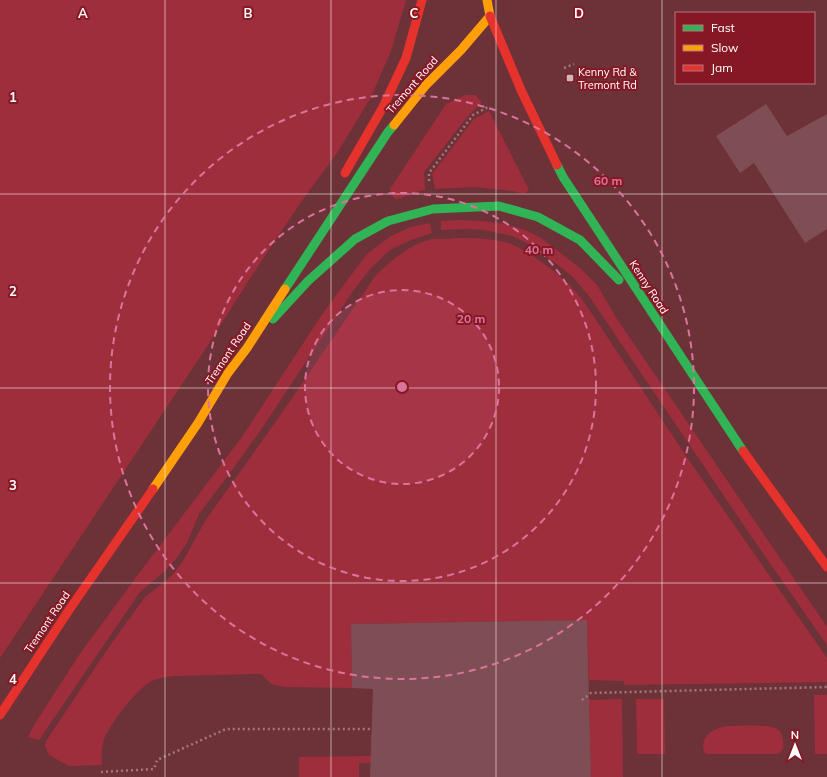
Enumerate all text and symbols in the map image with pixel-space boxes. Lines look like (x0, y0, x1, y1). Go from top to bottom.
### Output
text: A (78, 5, 88, 21)
text: B (244, 5, 253, 21)
text: C (410, 5, 419, 21)
text: D (574, 5, 584, 21)
legend (675, 12, 815, 84)
text: Fast (711, 20, 735, 35)
text: Slow (711, 40, 739, 55)
street label: Tremont Road (383, 53, 441, 117)
text: Jam (711, 60, 733, 75)
place label: Kenny Rd & Tremont Rd (578, 65, 637, 92)
marker: Kenny Rd & Tremont Rd (565, 73, 575, 83)
text: 1 (9, 89, 17, 105)
text: 60 m (594, 173, 622, 188)
text: 40 m (525, 242, 553, 257)
street label: Kenny Road (626, 257, 672, 317)
text: 2 (9, 283, 17, 299)
text: 20 m (457, 311, 485, 326)
street label: Tremont Road (202, 319, 254, 387)
centre of rings (395, 380, 409, 394)
text: 3 (9, 477, 17, 493)
street label: Tremont Road (21, 588, 73, 656)
text: 4 (9, 671, 17, 687)
north arrow (775, 725, 815, 765)
text: N (791, 728, 799, 742)

